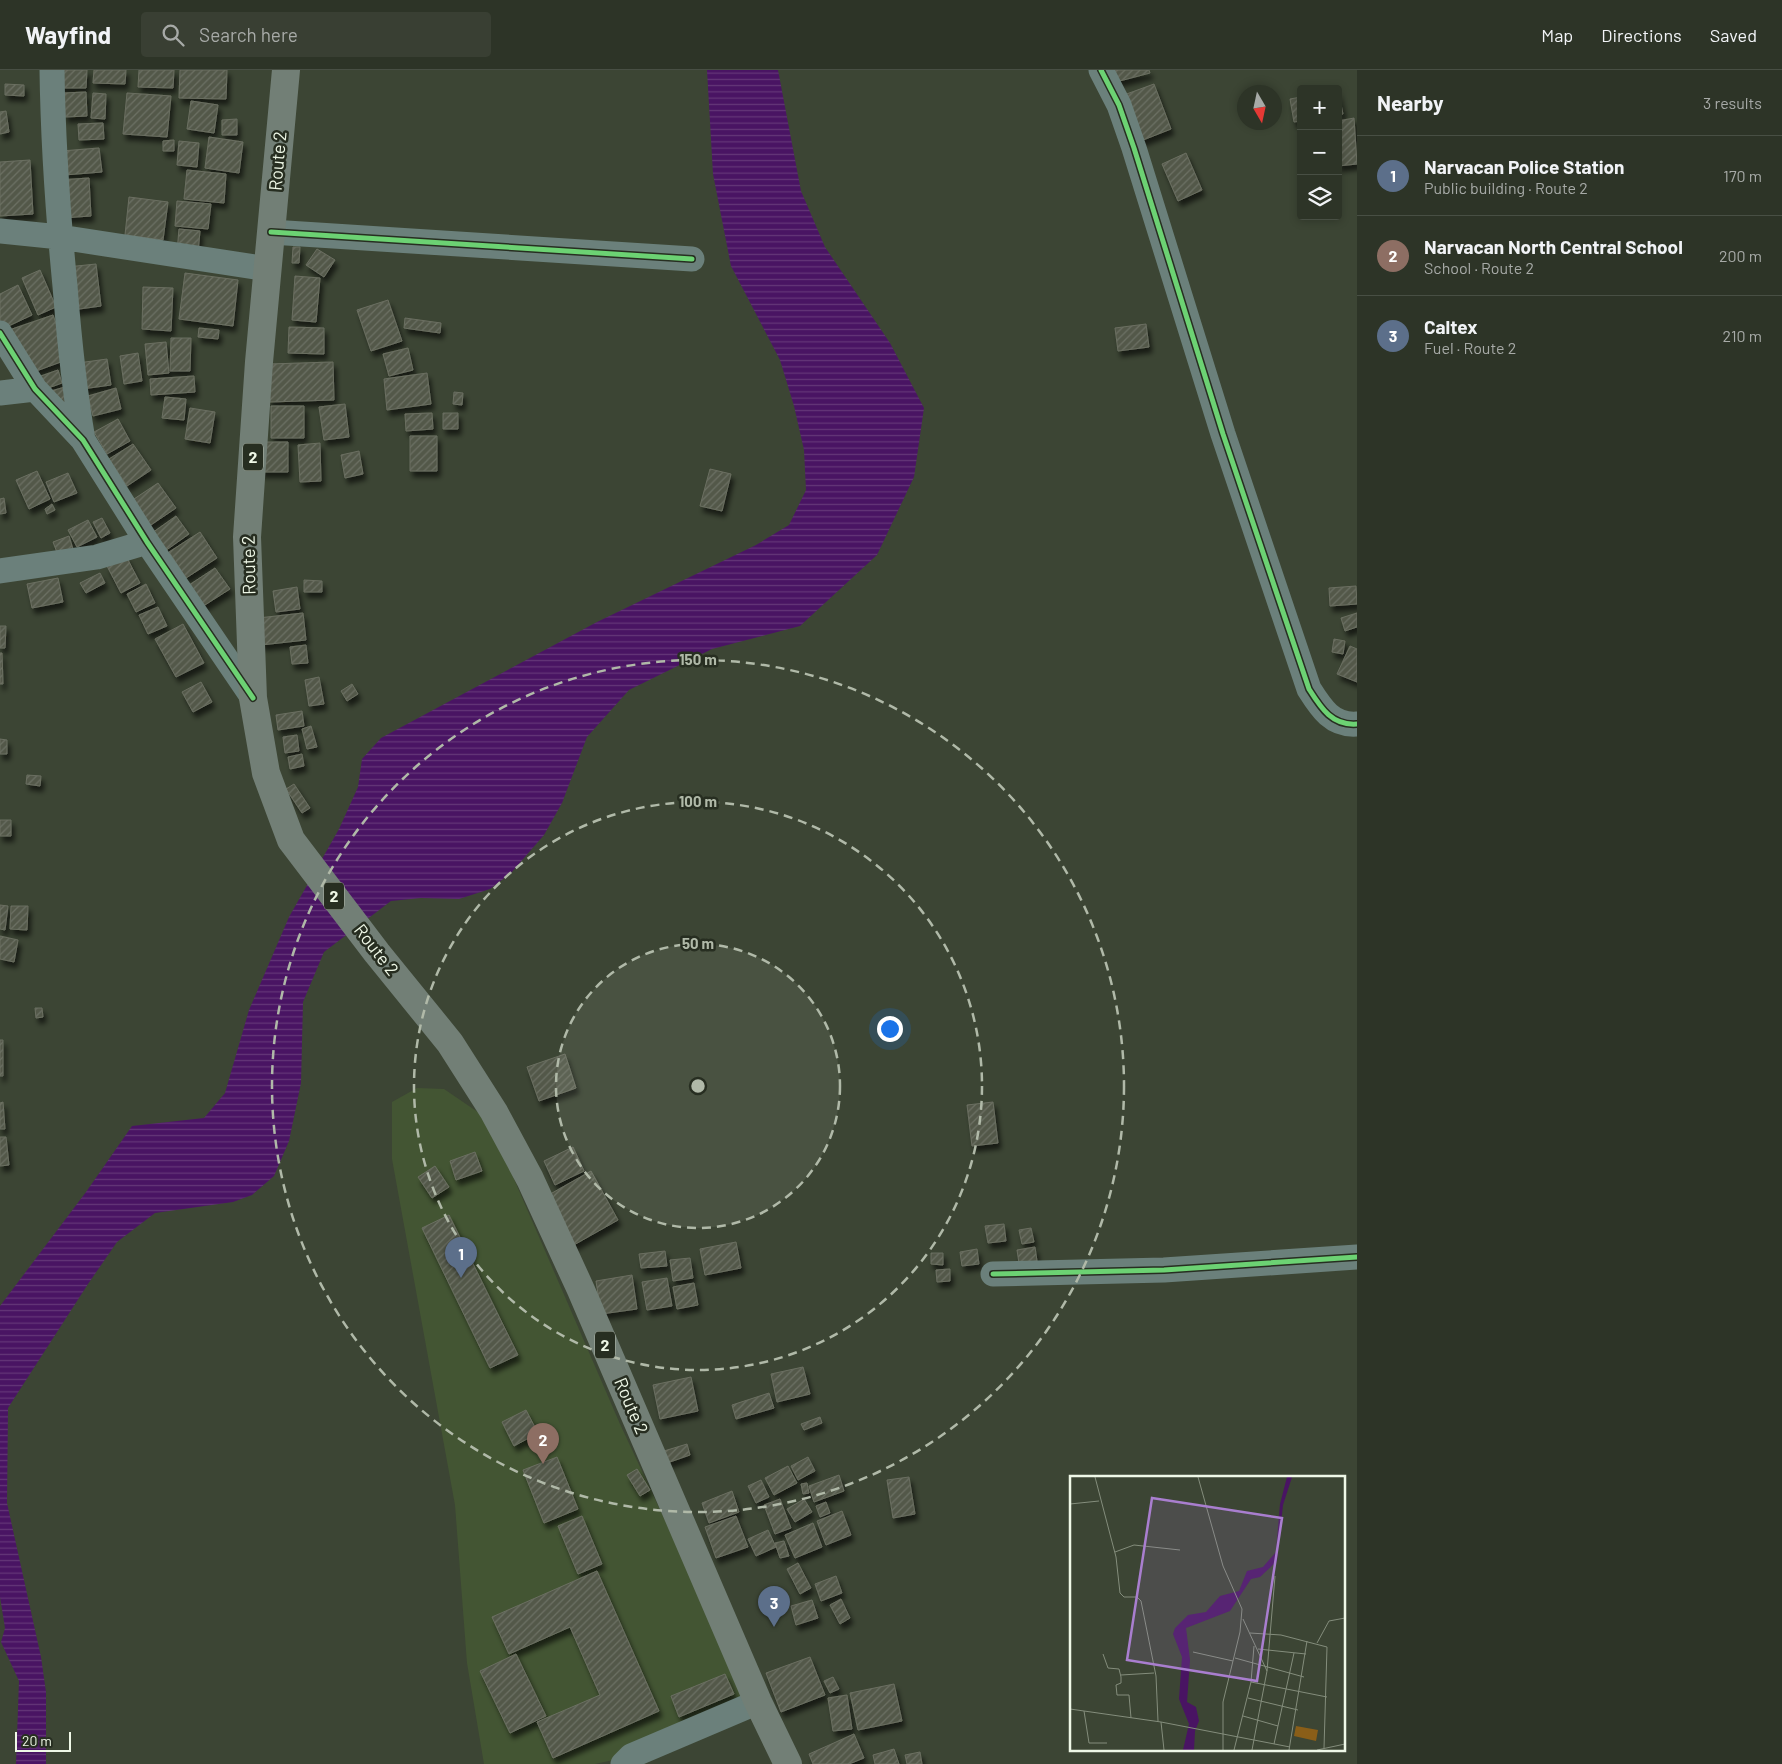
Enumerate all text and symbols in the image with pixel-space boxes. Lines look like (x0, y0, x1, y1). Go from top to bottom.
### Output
search box (141, 12, 491, 57)
text: Wayfind (25, 20, 111, 49)
icon: search (159, 21, 187, 49)
text: Search here (199, 23, 298, 46)
text: Map (1541, 24, 1573, 46)
text: Directions (1601, 24, 1682, 46)
text: Saved (1710, 24, 1757, 46)
north arrow (1237, 85, 1282, 130)
map controls (1297, 85, 1342, 220)
button: + (1297, 85, 1342, 130)
text: Nearby (1377, 90, 1443, 115)
text: 3 results (1703, 93, 1762, 112)
street label: Route 2 (263, 130, 291, 192)
button: − (1297, 130, 1342, 175)
text: Narvacan Police Station (1424, 155, 1625, 178)
text: 1 (1390, 166, 1396, 185)
text: 170 m (1723, 166, 1762, 185)
button: layers (1297, 175, 1342, 220)
text: Public building · Route 2 (1424, 178, 1588, 197)
text: Narvacan North Central School (1424, 235, 1683, 258)
text: 2 (1389, 246, 1397, 265)
text: 200 m (1719, 246, 1762, 265)
text: School · Route 2 (1424, 258, 1534, 277)
text: Caltex (1424, 315, 1477, 338)
text: 3 (1389, 326, 1397, 345)
text: 210 m (1723, 326, 1762, 345)
text: Fuel · Route 2 (1424, 338, 1516, 357)
road number: 2 (243, 444, 263, 471)
street label: Route 2 (236, 535, 260, 595)
text: 150 m (679, 650, 717, 668)
text: 100 m (679, 792, 717, 810)
road number: 2 (324, 882, 344, 909)
street label: Route 2 (350, 919, 404, 980)
text: 50 m (682, 934, 714, 952)
your location (877, 1016, 903, 1042)
centre of rings (689, 1077, 707, 1095)
pin: 1 (445, 1237, 477, 1278)
road number: 2 (595, 1332, 615, 1358)
street label: Route 2 (610, 1374, 654, 1437)
pin: 2 (527, 1423, 559, 1464)
inset map (1070, 1476, 1344, 1752)
pin: 3 (758, 1586, 790, 1627)
scale bar (15, 1729, 71, 1752)
text: 20 m (22, 1732, 52, 1749)

